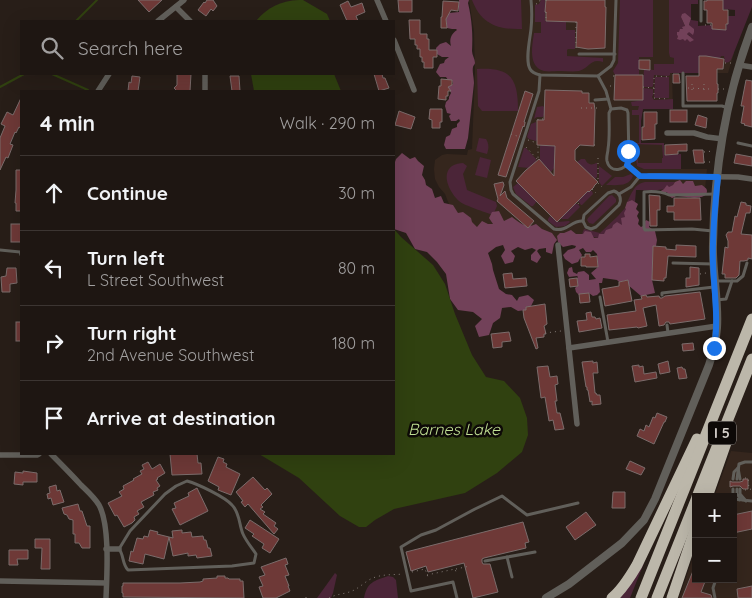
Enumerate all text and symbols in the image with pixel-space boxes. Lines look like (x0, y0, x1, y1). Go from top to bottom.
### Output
search box (20, 20, 395, 75)
icon: search (38, 34, 66, 62)
text: Search here (78, 36, 183, 60)
text: 4 min (40, 110, 95, 136)
text: Walk · 290 m (280, 113, 375, 133)
route start (617, 140, 640, 163)
icon: ahead (40, 179, 68, 207)
text: Continue (87, 181, 168, 205)
text: 30 m (338, 183, 375, 203)
text: Turn left (87, 246, 165, 270)
icon: left (40, 254, 68, 282)
text: 80 m (338, 258, 375, 278)
text: L Street Southwest (87, 270, 224, 290)
text: Turn right (87, 321, 176, 345)
icon: right (40, 329, 68, 357)
text: 180 m (332, 333, 375, 353)
route end (703, 337, 726, 360)
text: 2nd Avenue Southwest (87, 345, 255, 365)
icon: arrive (40, 404, 68, 432)
text: Arrive at destination (87, 406, 276, 430)
water label: Barnes Lake (408, 419, 501, 439)
road number: I 5 (708, 422, 736, 444)
map controls (692, 493, 737, 583)
button: + (692, 493, 737, 538)
button: − (692, 538, 737, 583)

